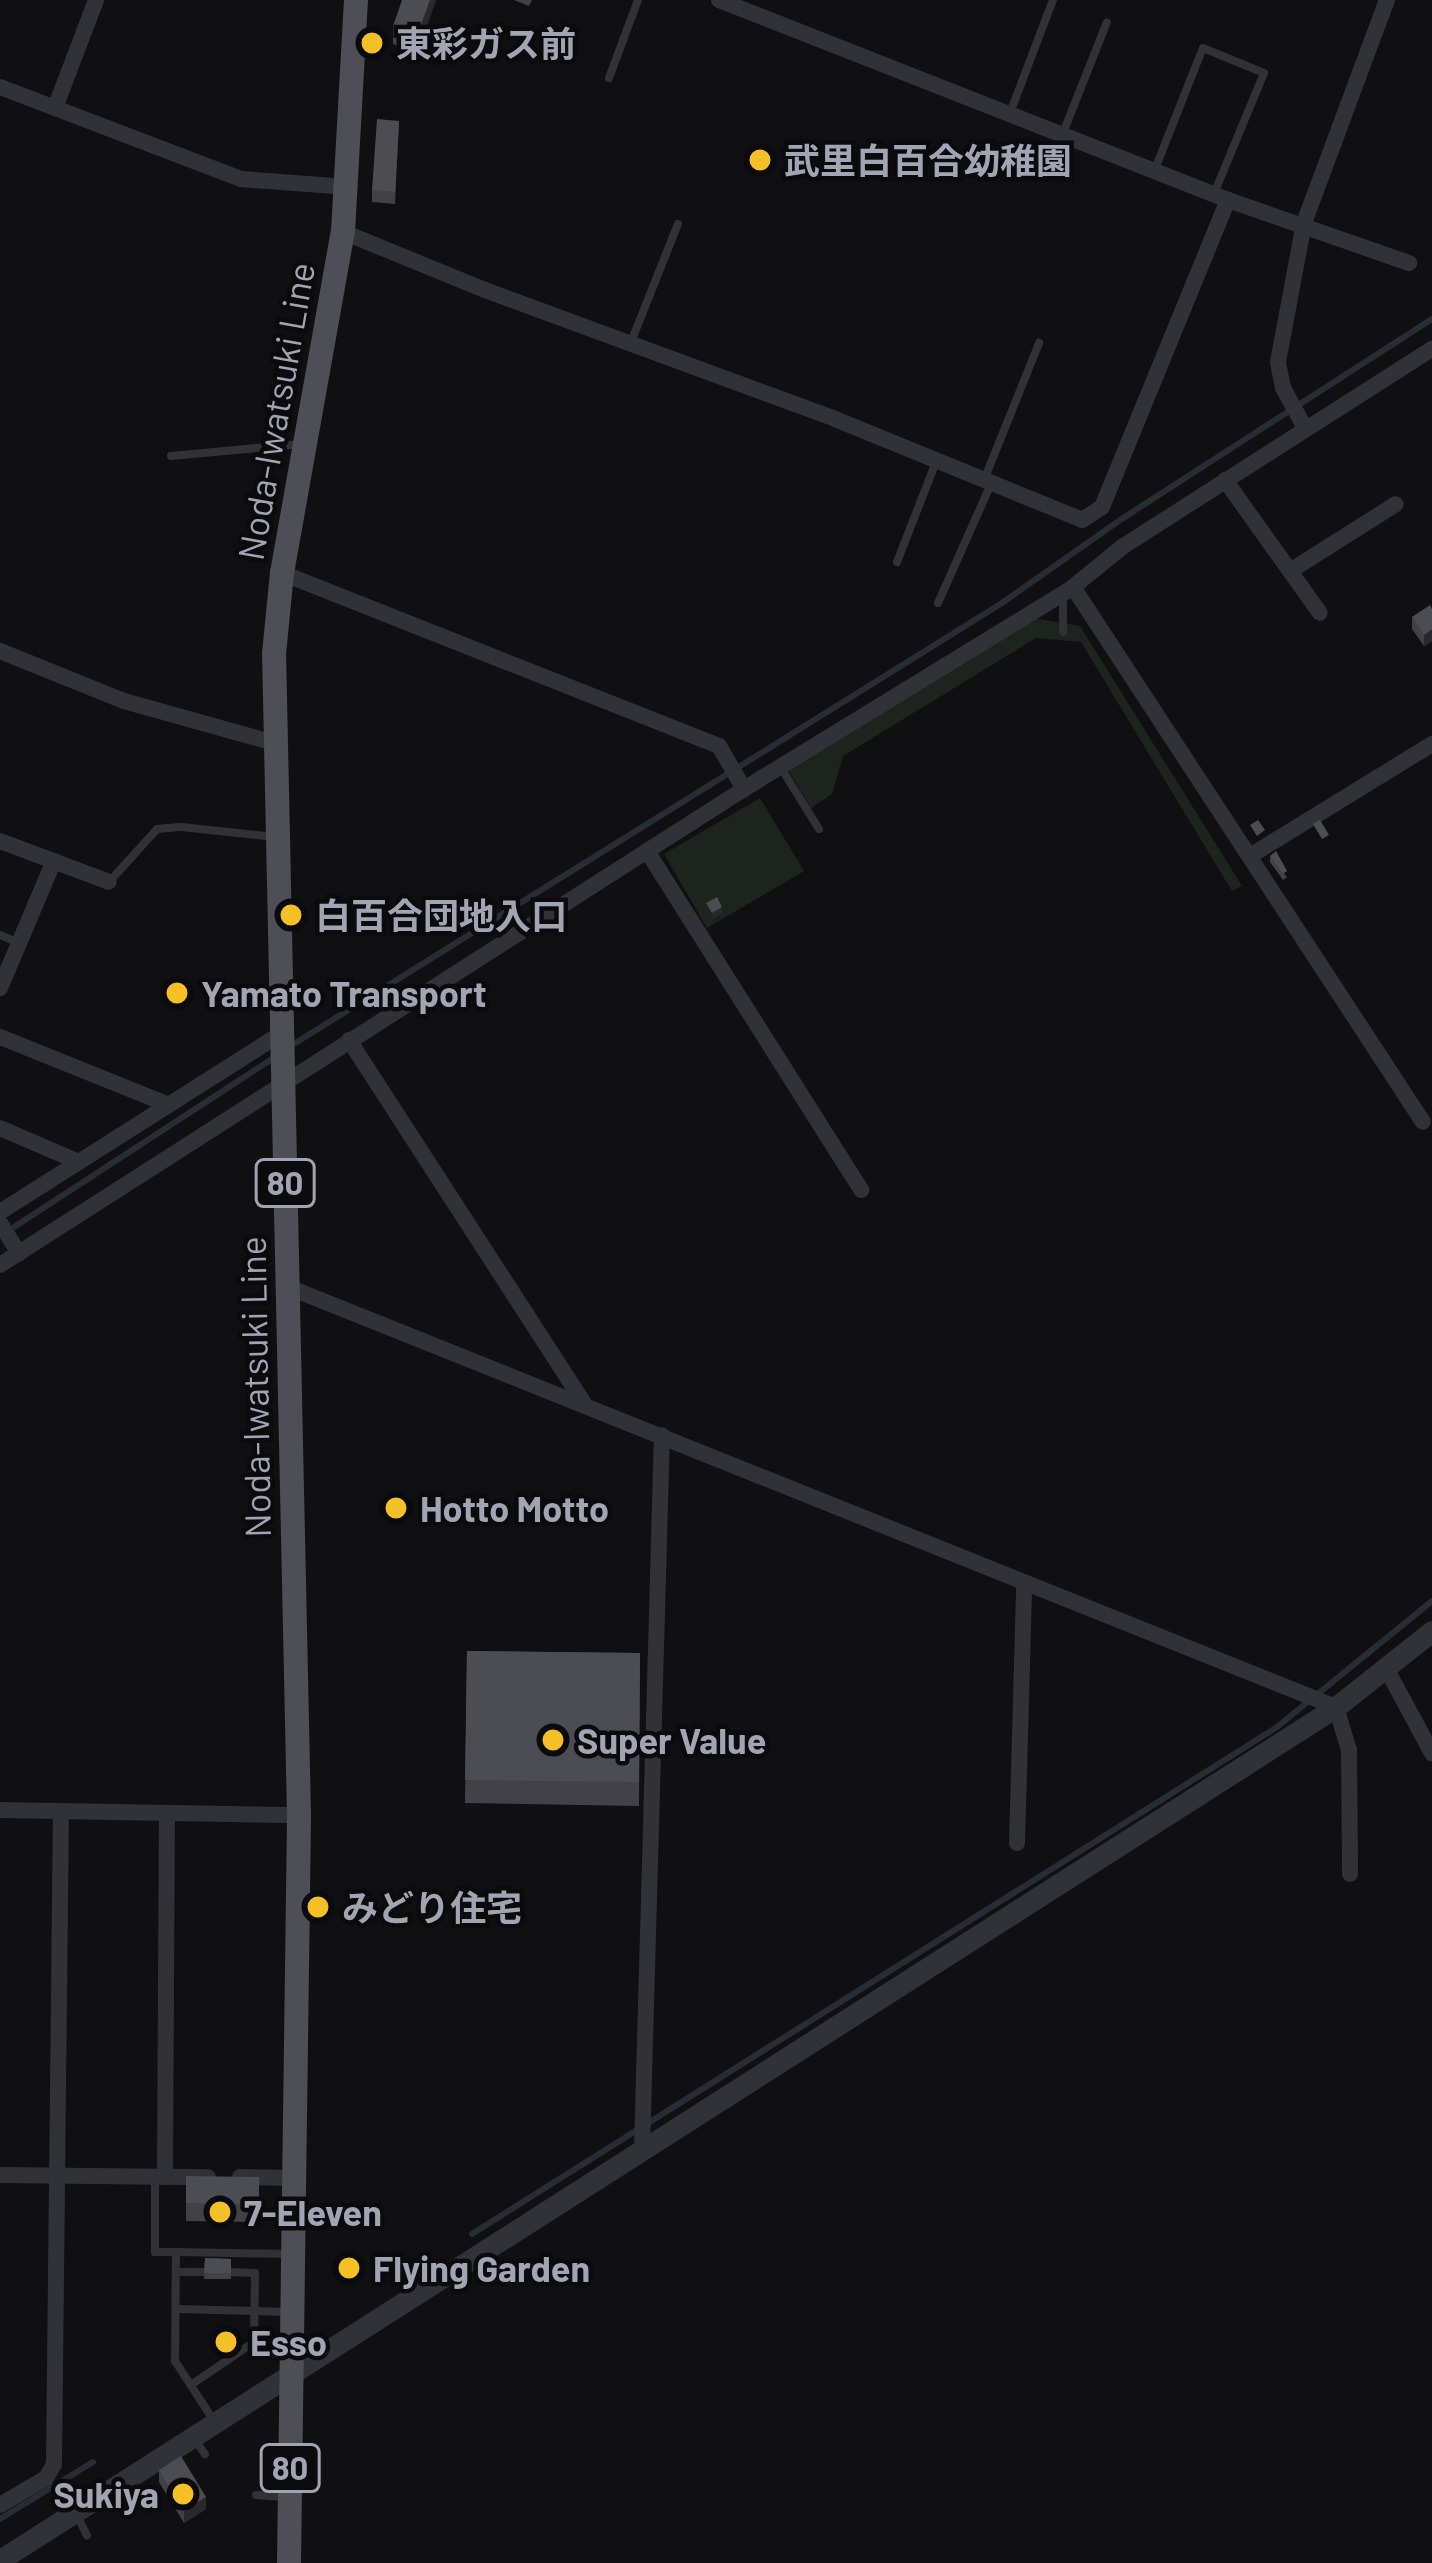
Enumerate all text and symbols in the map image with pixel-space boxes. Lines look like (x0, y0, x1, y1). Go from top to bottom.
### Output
place label: 東彩ガス前 (396, 21, 576, 65)
marker: 東彩ガス前 (359, 30, 385, 56)
place label: 武里白百合幼稚園 (784, 138, 1072, 182)
marker: 武里白百合幼稚園 (747, 147, 773, 173)
street label: Noda-Iwatsuki Line (228, 259, 322, 563)
place label: 白百合団地入口 (315, 893, 567, 937)
marker: 白百合団地入口 (278, 902, 304, 928)
place label: Yamato Transport (201, 971, 487, 1015)
marker: Yamato Transport (164, 980, 190, 1006)
road number: 80 (252, 1156, 318, 1210)
street label: Noda-Iwatsuki Line (230, 1236, 278, 1538)
place label: Hotto Motto (420, 1486, 609, 1530)
marker: Hotto Motto (383, 1495, 409, 1521)
place label: Super Value (577, 1718, 766, 1762)
marker: Super Value (540, 1727, 566, 1753)
place label: みどり住宅 (342, 1885, 522, 1929)
marker: みどり住宅 (305, 1894, 331, 1920)
place label: 7-Eleven (244, 2190, 382, 2234)
marker: 7-Eleven (207, 2199, 233, 2225)
place label: Flying Garden (373, 2246, 590, 2290)
marker: Flying Garden (336, 2255, 362, 2281)
place label: Esso (250, 2320, 327, 2364)
marker: Esso (213, 2329, 239, 2355)
road number: 80 (257, 2441, 323, 2495)
place label: Sukiya (53, 2472, 159, 2516)
marker: Sukiya (170, 2481, 196, 2507)

